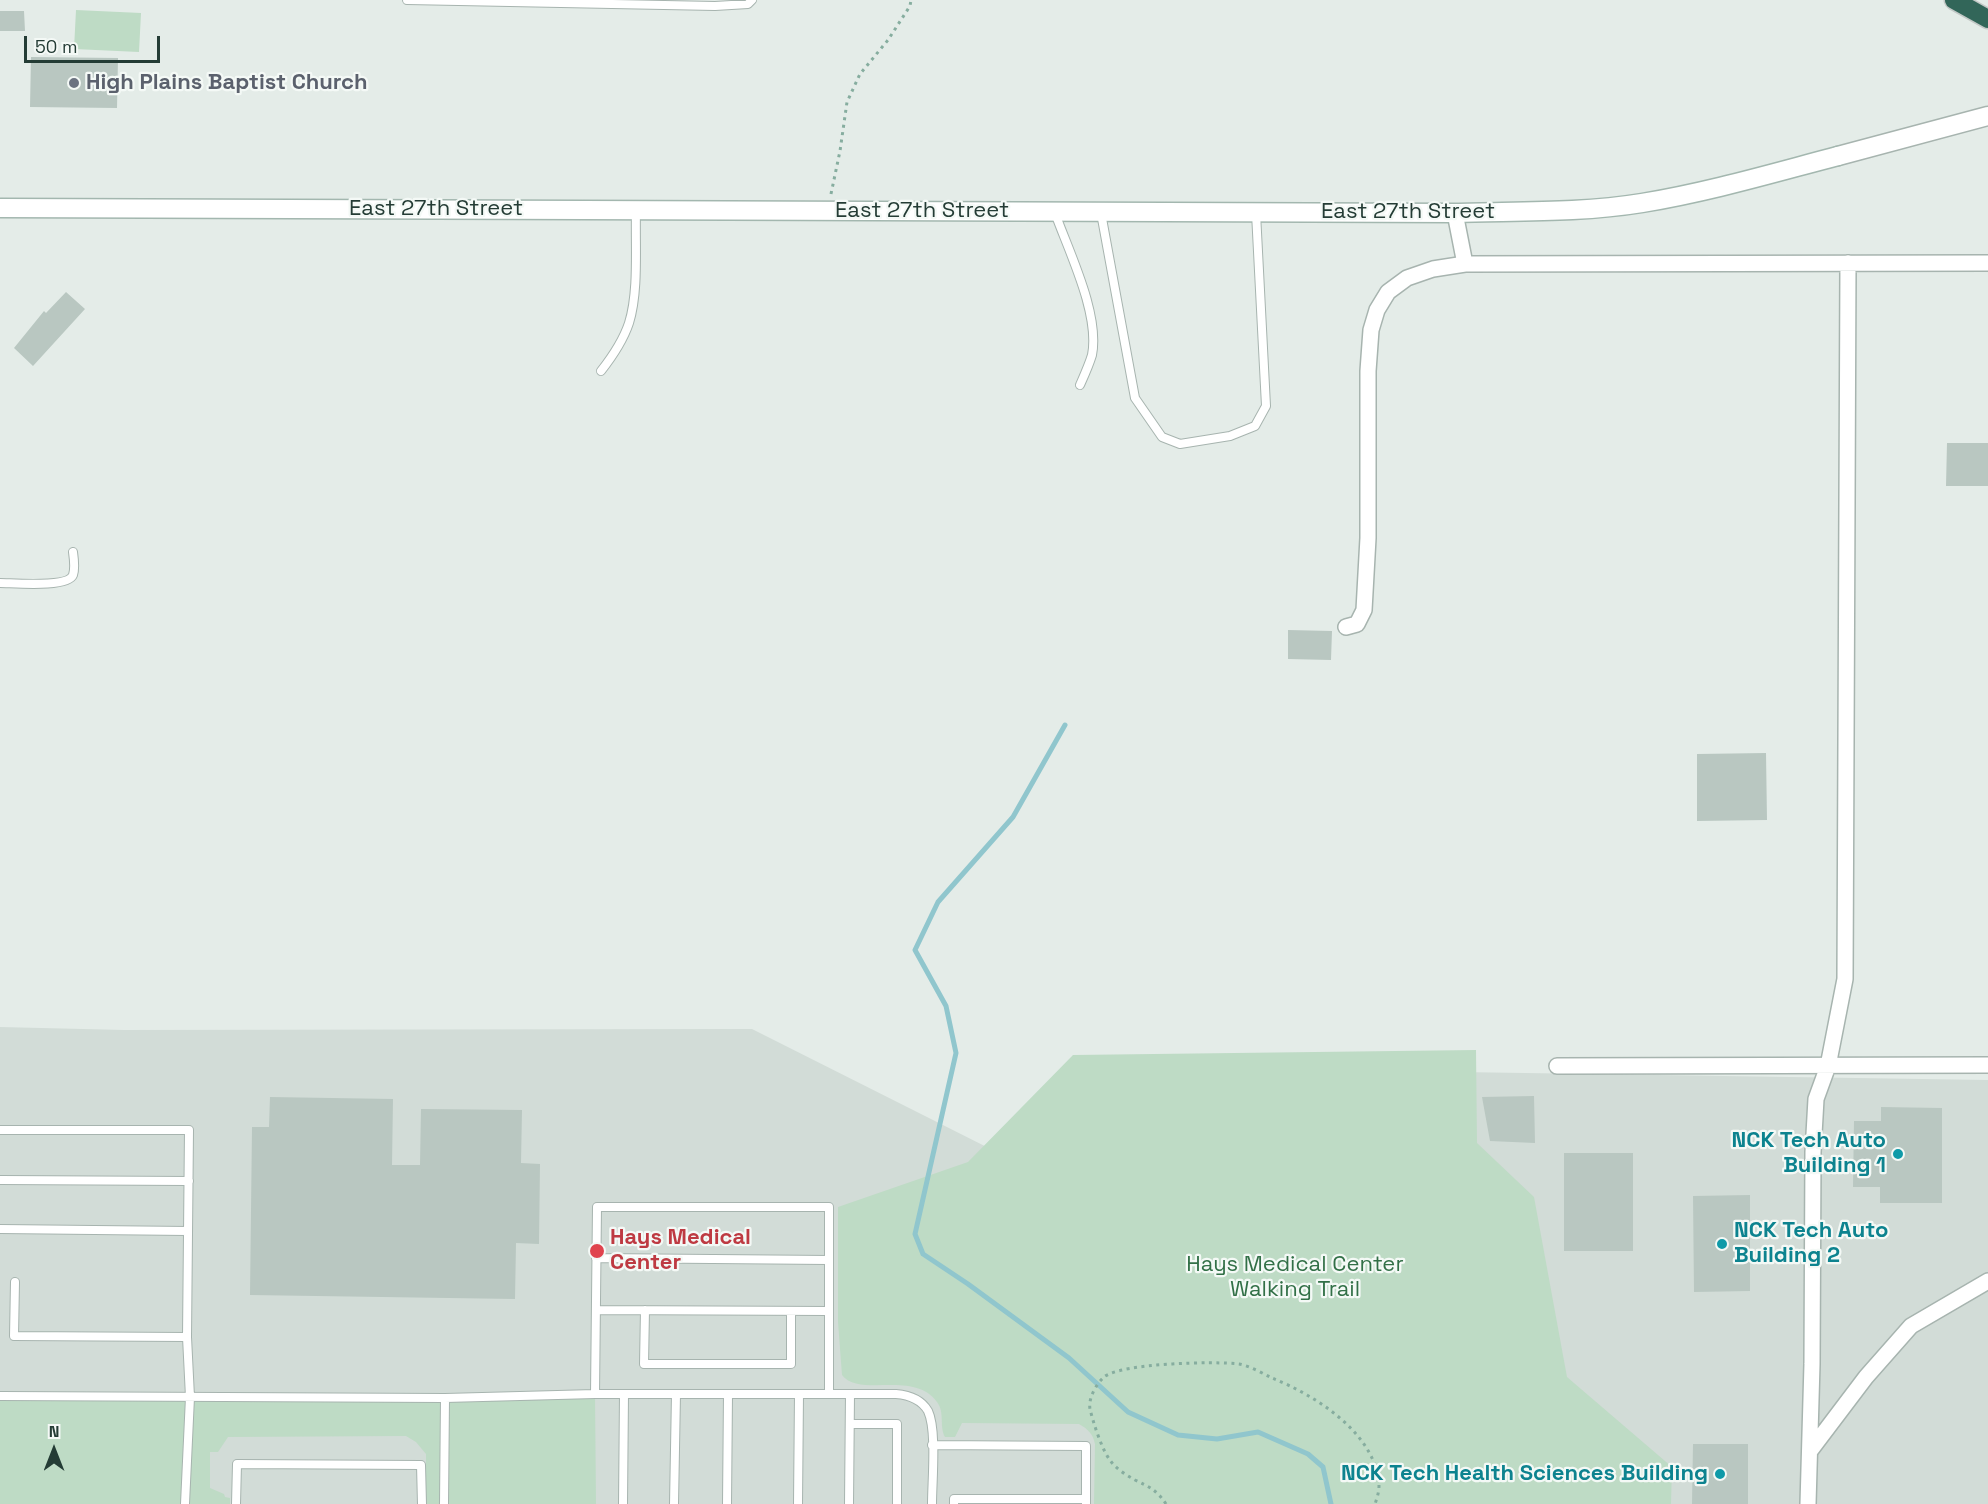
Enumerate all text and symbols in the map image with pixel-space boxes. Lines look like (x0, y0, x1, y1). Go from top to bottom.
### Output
scale bar (27, 24, 164, 62)
text: 50 m (35, 35, 77, 58)
place label: High Plains Baptist Church (86, 70, 368, 96)
marker: High Plains Baptist Church (67, 76, 81, 90)
street label: East 27th Street (349, 196, 523, 222)
street label: East 27th Street (835, 198, 1009, 224)
street label: East 27th Street (1321, 199, 1495, 225)
place label: NCK Tech Auto Building 1 (1732, 1128, 1886, 1180)
marker: NCK Tech Auto Building 1 (1891, 1147, 1905, 1161)
place label: NCK Tech Auto Building 2 (1734, 1218, 1888, 1270)
place label: Hays Medical Center (610, 1225, 751, 1276)
marker: NCK Tech Auto Building 2 (1715, 1237, 1729, 1251)
marker: Hays Medical Center (588, 1242, 606, 1260)
park label: Hays Medical Center Walking Trail (1186, 1252, 1404, 1304)
north arrow (24, 1420, 84, 1480)
text: N (49, 1421, 59, 1442)
place label: NCK Tech Health Sciences Building (1341, 1461, 1708, 1487)
marker: NCK Tech Health Sciences Building (1713, 1467, 1727, 1481)

